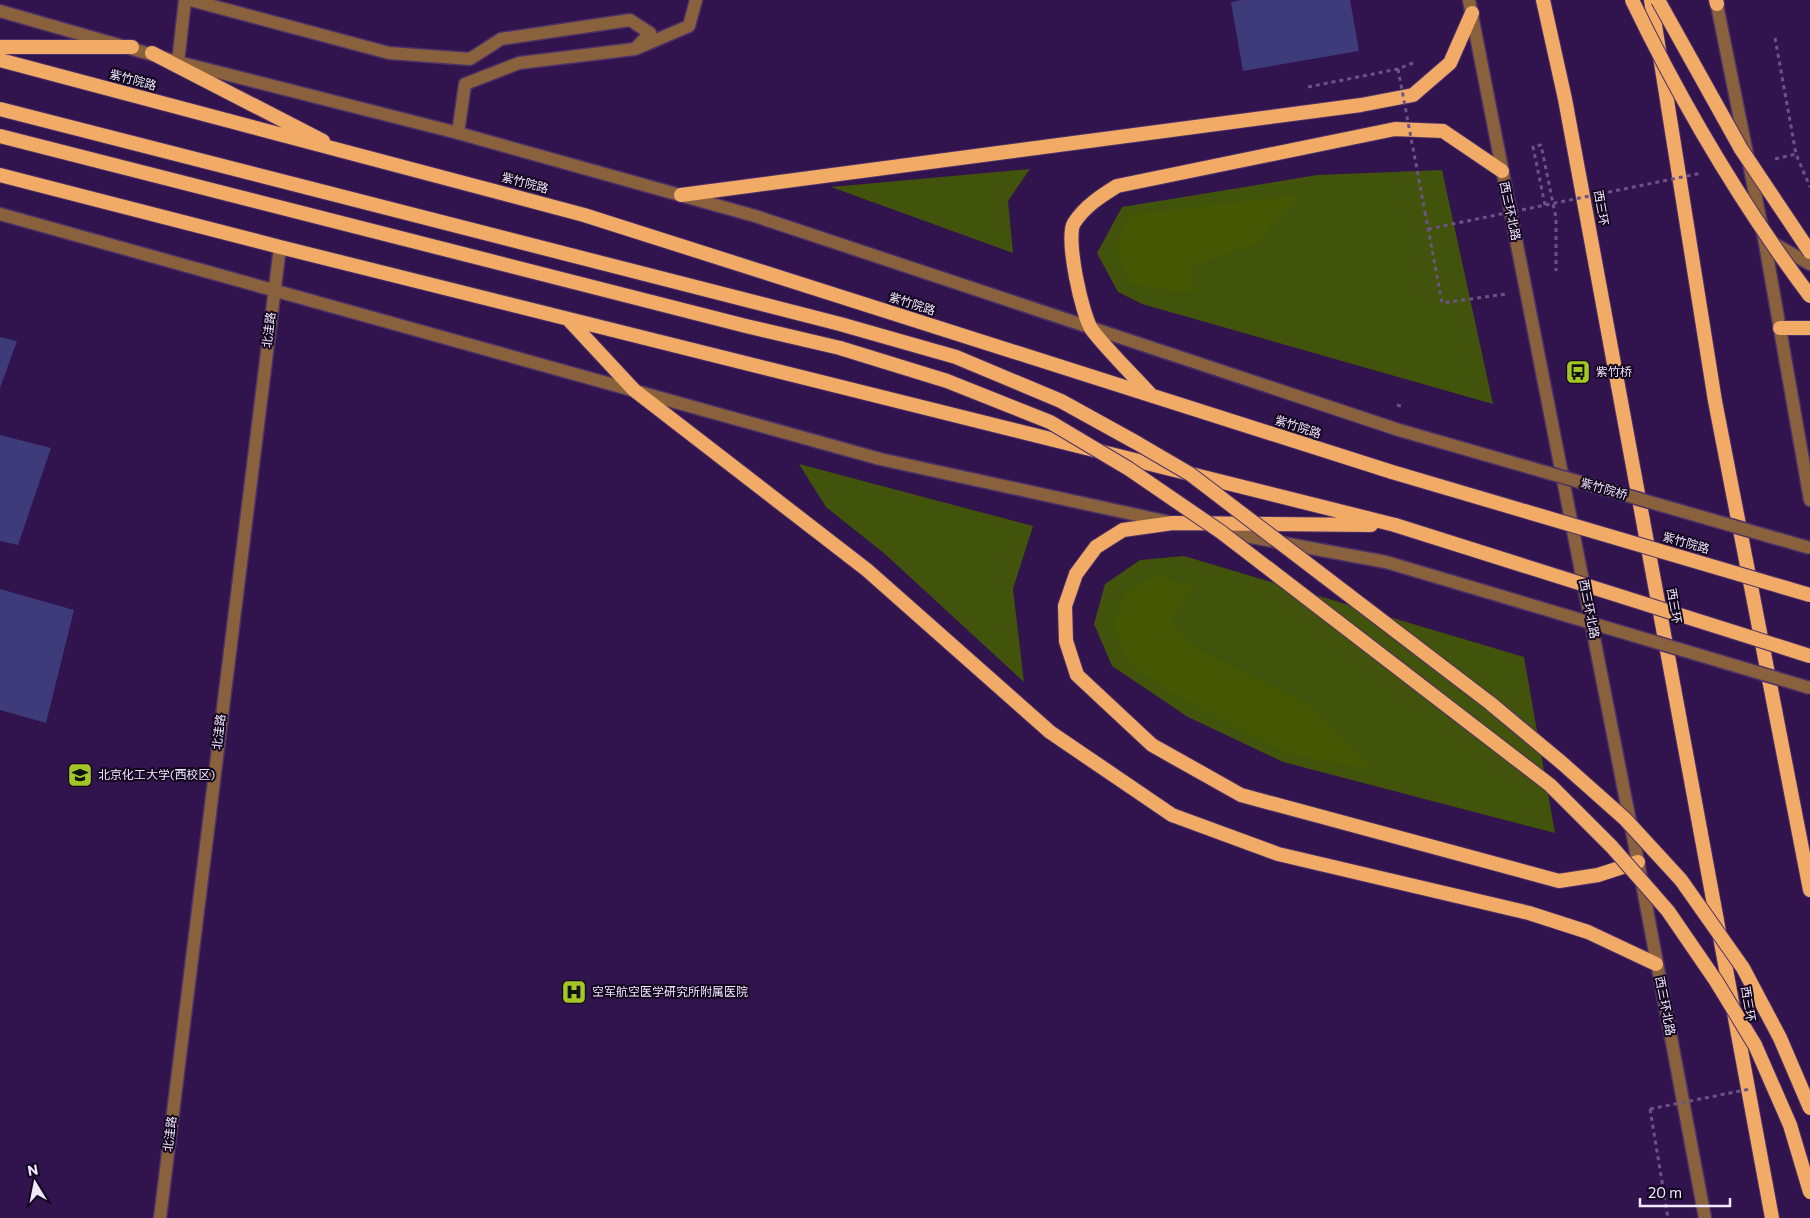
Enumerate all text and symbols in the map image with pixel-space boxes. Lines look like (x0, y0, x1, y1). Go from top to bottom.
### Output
street label: 紫竹院路 (108, 66, 158, 92)
street label: 紫竹院路 (500, 169, 550, 195)
street label: 西三环北路 (1498, 180, 1524, 242)
street label: 西三环 (1592, 189, 1612, 227)
street label: 紫竹院路 (887, 289, 937, 317)
street label: 北洼路 (259, 311, 277, 349)
bus stop icon: 紫竹桥 (1565, 359, 1591, 385)
place label: 紫竹桥 (1596, 364, 1632, 378)
street label: 紫竹院路 (1273, 412, 1323, 440)
street label: 紫竹院桥 (1579, 475, 1629, 501)
street label: 紫竹院路 (1661, 529, 1711, 555)
street label: 西三环北路 (1577, 578, 1603, 640)
street label: 西三环 (1665, 587, 1685, 625)
street label: 北洼路 (209, 713, 227, 751)
school or university icon: 北京化工大学(西校区) (67, 762, 93, 788)
place label: 北京化工大学(西校区) (98, 767, 215, 781)
street label: 西三环北路 (1653, 975, 1679, 1037)
hospital icon: 空军航空医学研究所附属医院 (561, 979, 587, 1005)
place label: 空军航空医学研究所附属医院 (592, 984, 748, 998)
street label: 西三环 (1739, 985, 1759, 1023)
street label: 北洼路 (160, 1115, 178, 1153)
north arrow (10, 1158, 60, 1208)
text: N (26, 1160, 39, 1179)
scale bar (1640, 1176, 1730, 1208)
text: 20 m (1648, 1183, 1682, 1201)

